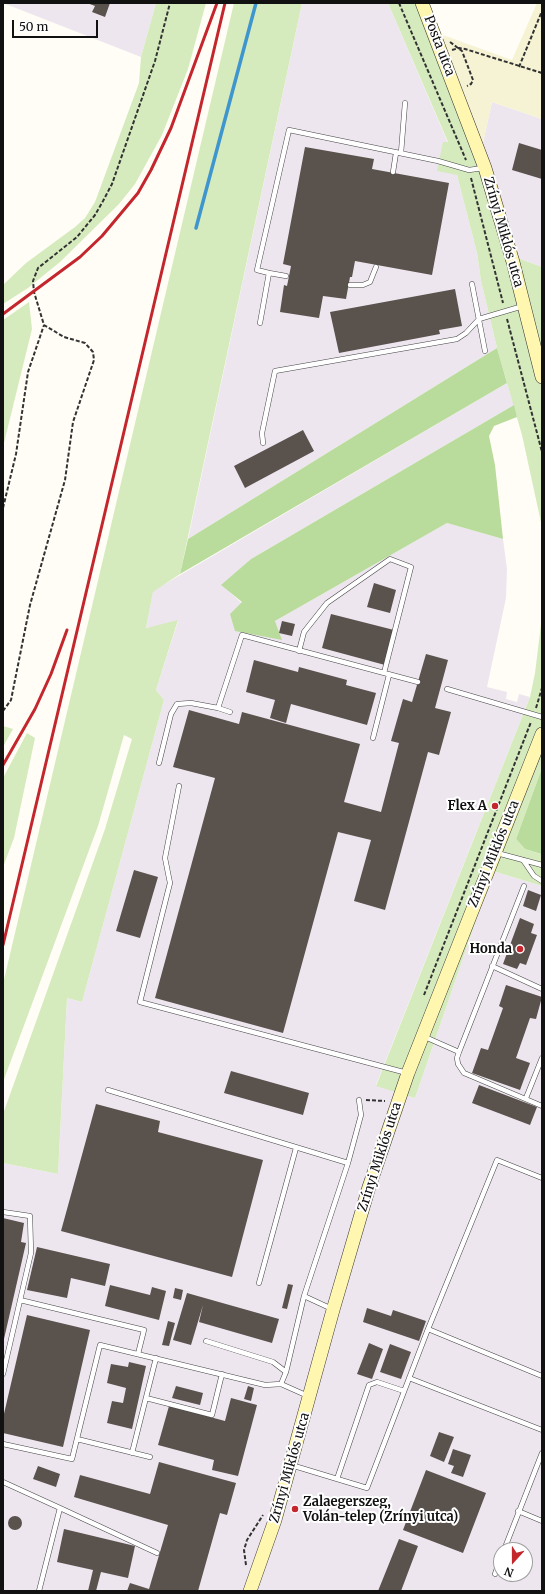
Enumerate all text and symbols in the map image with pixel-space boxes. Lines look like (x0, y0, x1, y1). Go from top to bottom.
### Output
scale bar (14, 12, 100, 38)
street label: Posta utca (420, 13, 458, 79)
text: 50 m (19, 19, 48, 34)
street label: Zrínyi Miklós utca (480, 175, 526, 289)
place label: Flex A (447, 798, 487, 814)
street label: Zrínyi Miklós utca (465, 798, 523, 910)
marker: Flex A (490, 801, 500, 811)
place label: Honda (470, 941, 512, 957)
marker: Honda (515, 944, 525, 954)
street label: Zrínyi Miklós utca (355, 1100, 405, 1214)
street label: Zrínyi Miklós utca (267, 1411, 313, 1525)
place label: Zalaegerszeg, Volán-telep (Zrínyi utca) (303, 1494, 458, 1525)
marker: Zalaegerszeg, Volán-telep (Zrínyi utca) (290, 1504, 300, 1514)
north arrow (493, 1542, 533, 1582)
text: N (502, 1564, 516, 1580)

